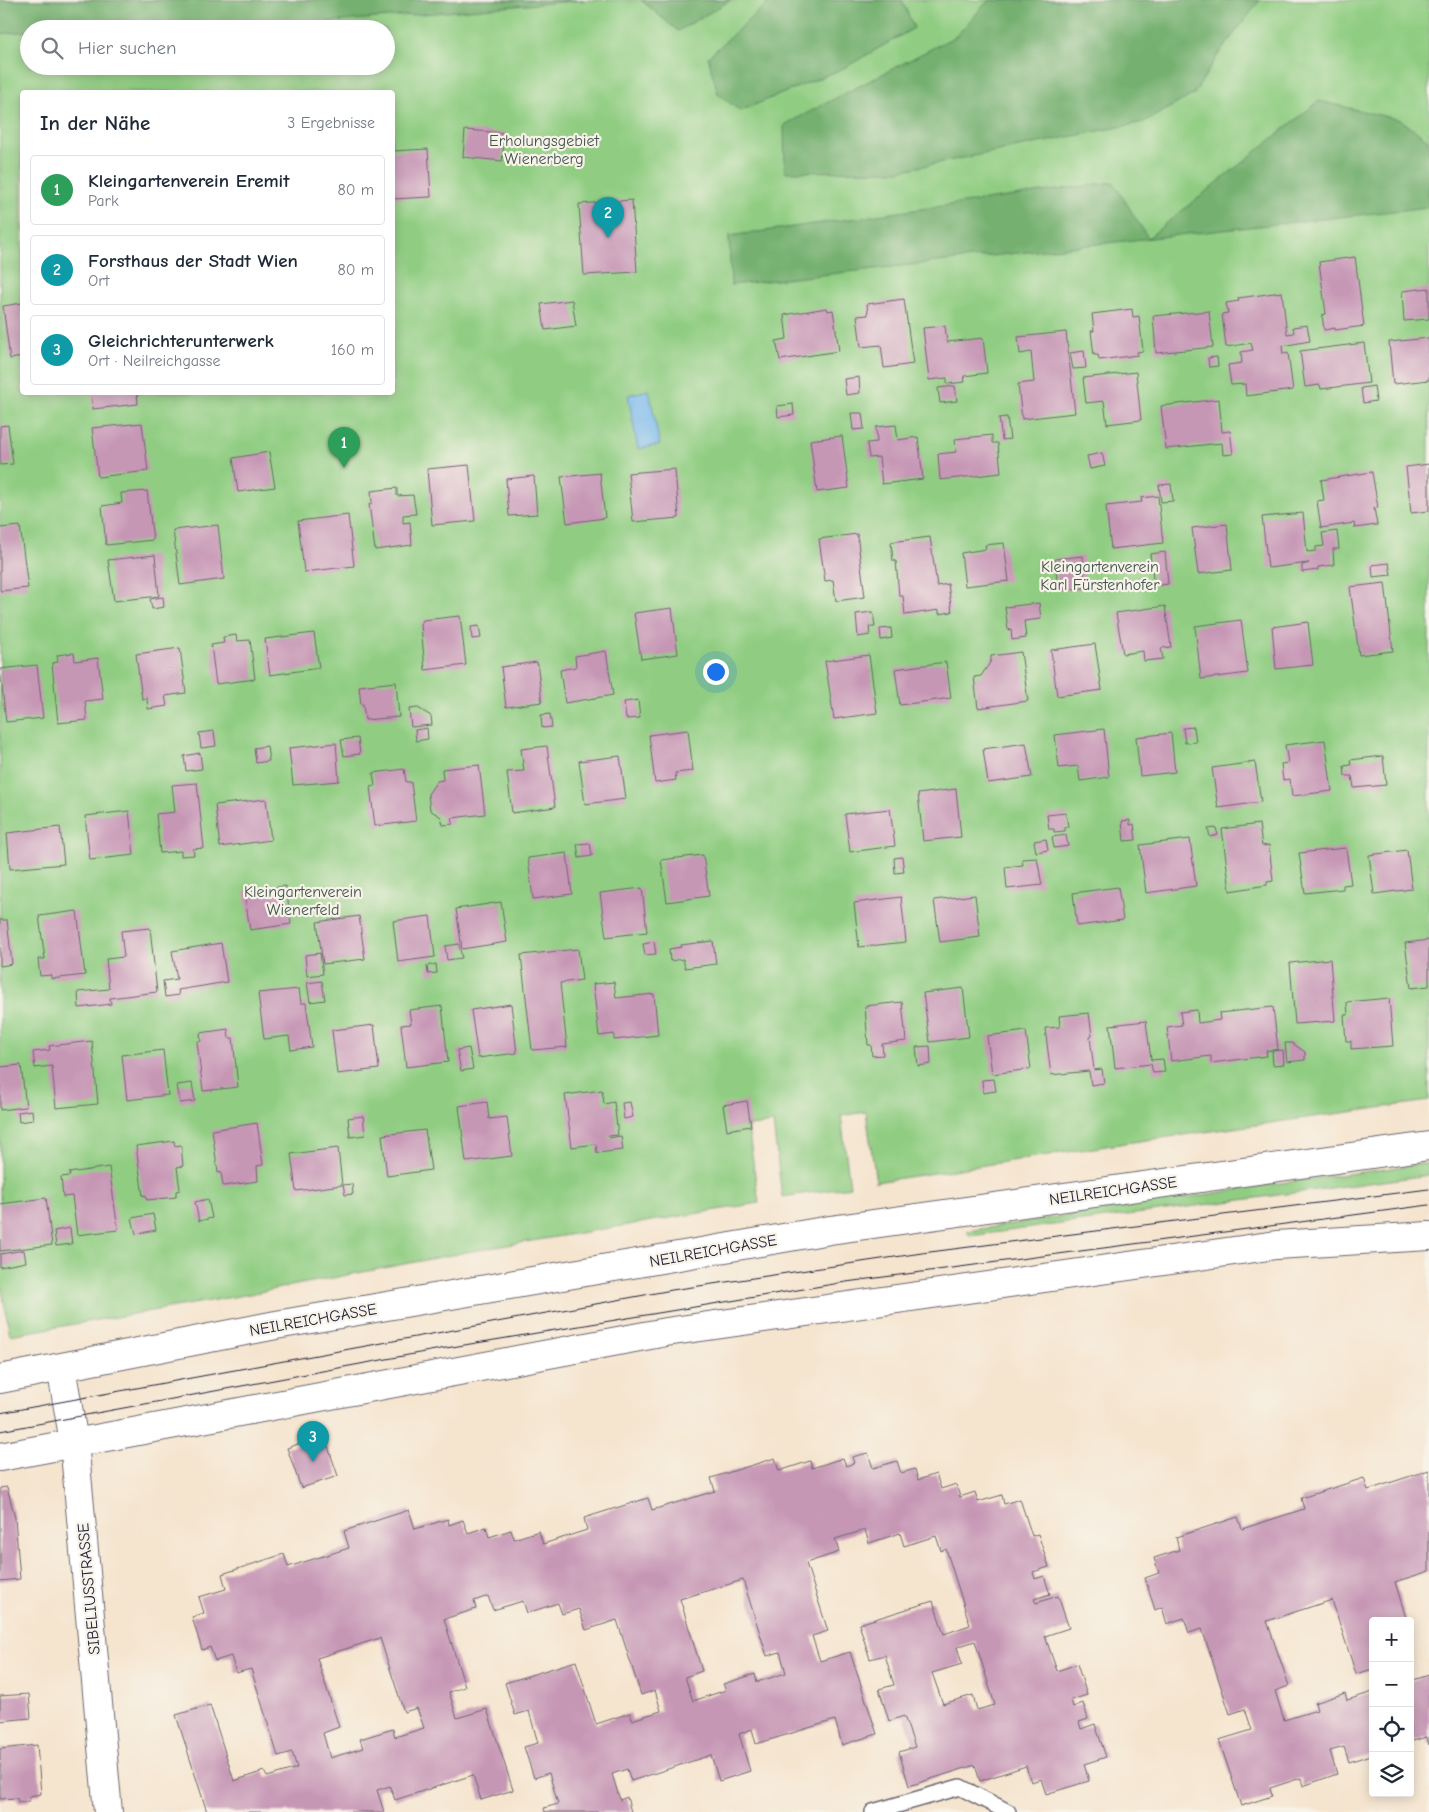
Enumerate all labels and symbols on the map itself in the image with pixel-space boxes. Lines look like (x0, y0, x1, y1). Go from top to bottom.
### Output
park label: Erholungsgebiet Wienerberg (489, 132, 599, 168)
pin: 2 (592, 197, 624, 238)
pin: 1 (328, 427, 360, 468)
park label: Kleingartenverein Karl Fürstenhofer (1040, 558, 1160, 594)
your location (703, 659, 729, 685)
park label: Kleingartenverein Wienerfeld (244, 883, 362, 919)
street label: NEILREICHGASSE (1048, 1173, 1179, 1209)
street label: NEILREICHGASSE (648, 1231, 779, 1271)
street label: NEILREICHGASSE (248, 1300, 379, 1340)
pin: 3 (297, 1421, 329, 1462)
street label: SIBELIUSSTRASSE (74, 1522, 104, 1656)

